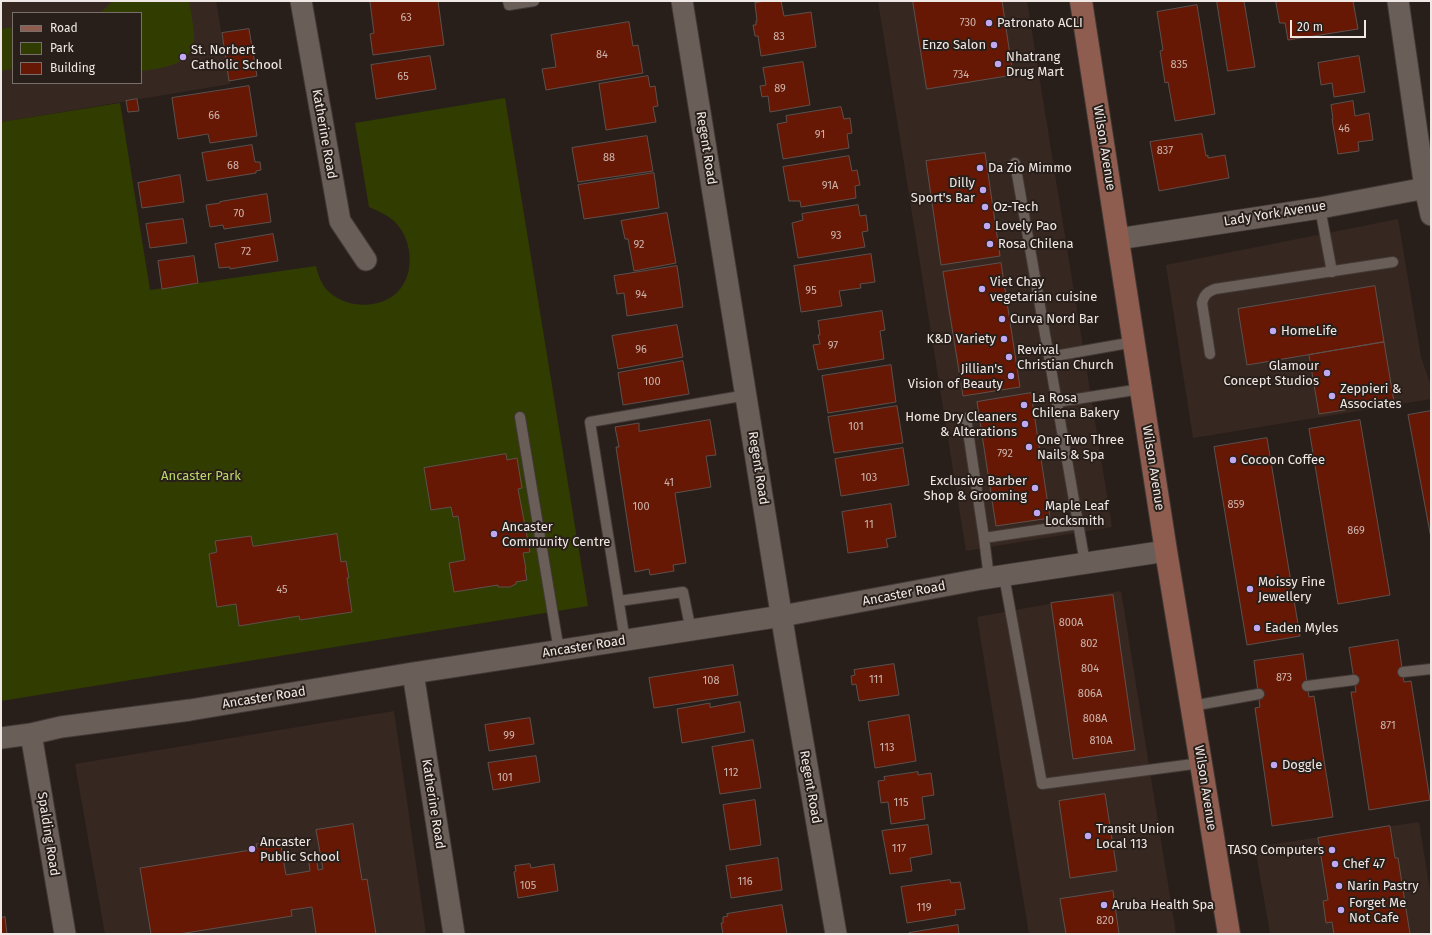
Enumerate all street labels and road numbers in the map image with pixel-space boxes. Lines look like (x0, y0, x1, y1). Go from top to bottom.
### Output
street label: Katherine Road (308, 88, 340, 180)
street label: Wilson Avenue (1090, 104, 1118, 192)
street label: Regent Road (692, 110, 720, 186)
street label: Lady York Avenue (1223, 198, 1327, 230)
street label: Wilson Avenue (1139, 424, 1167, 512)
street label: Regent Road (744, 430, 772, 506)
street label: Ancaster Road (861, 578, 947, 610)
street label: Ancaster Road (541, 633, 627, 661)
street label: Ancaster Road (221, 684, 307, 712)
street label: Wilson Avenue (1191, 744, 1219, 832)
street label: Regent Road (796, 749, 824, 825)
street label: Katherine Road (418, 758, 448, 850)
street label: Spalding Road (34, 791, 62, 877)

